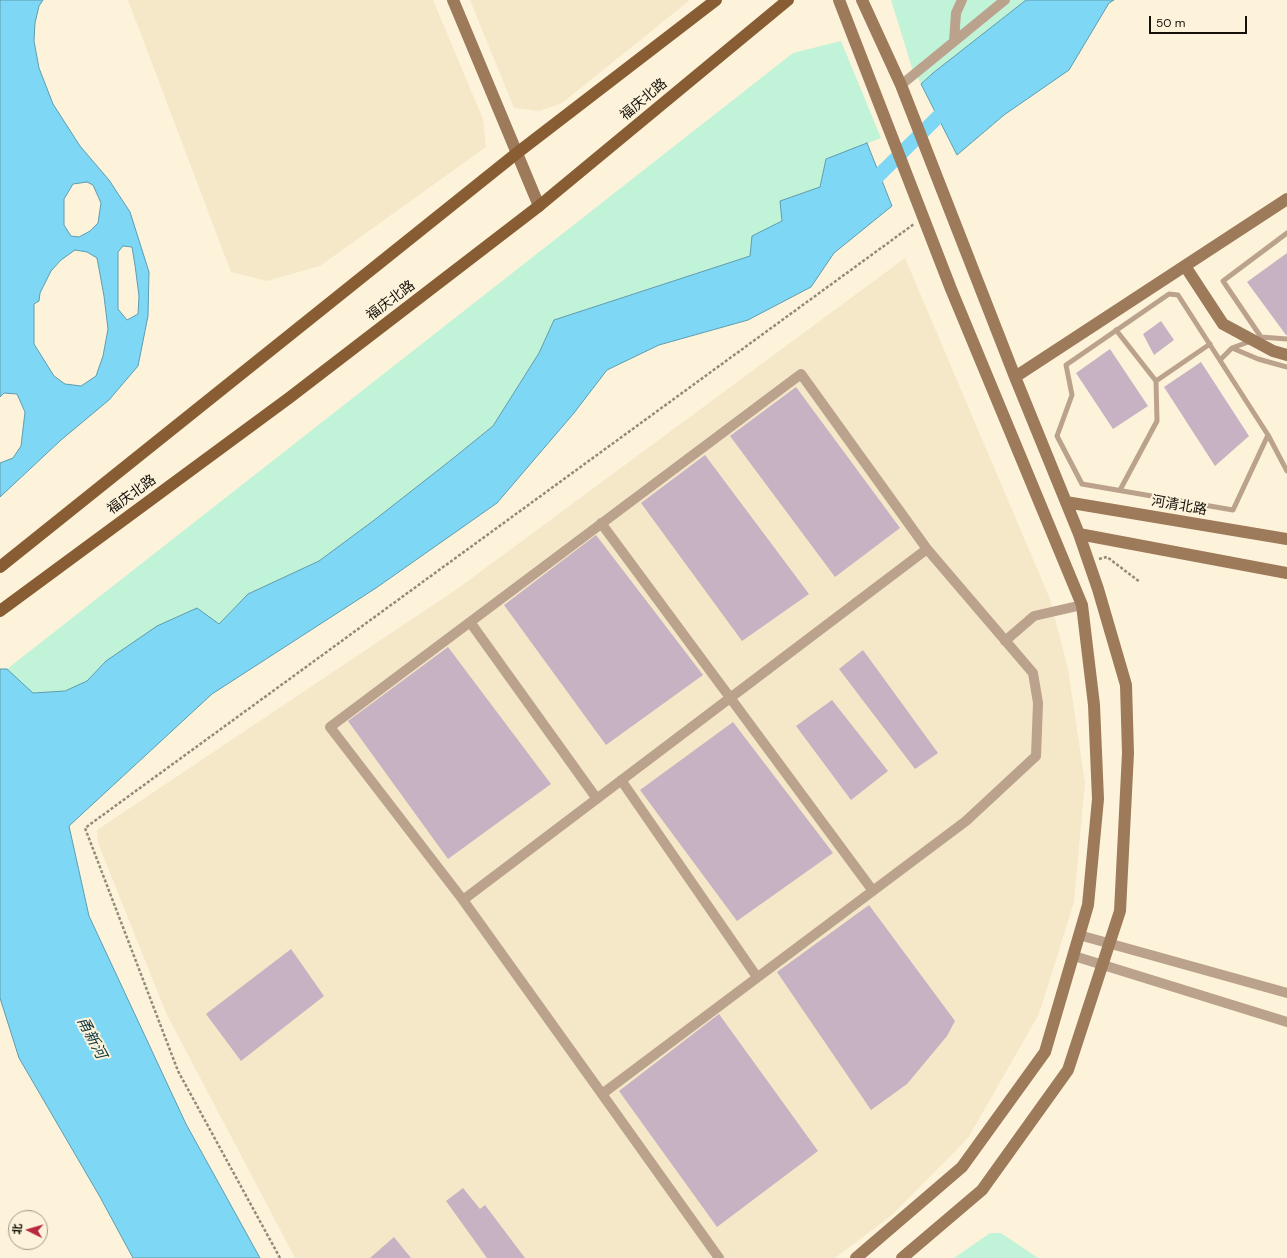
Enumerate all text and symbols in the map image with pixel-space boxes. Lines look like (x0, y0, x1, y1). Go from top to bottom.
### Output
scale bar (1151, 8, 1249, 34)
text: 50 m (1156, 15, 1185, 31)
street label: 福庆北路 (617, 76, 671, 124)
street label: 福庆北路 (364, 277, 418, 325)
street label: 福庆北路 (104, 472, 160, 518)
street label: 河清北路 (1150, 493, 1208, 519)
water label: 甬新河 (72, 1014, 110, 1062)
north arrow (8, 1210, 48, 1250)
text: 北 (10, 1223, 24, 1235)

